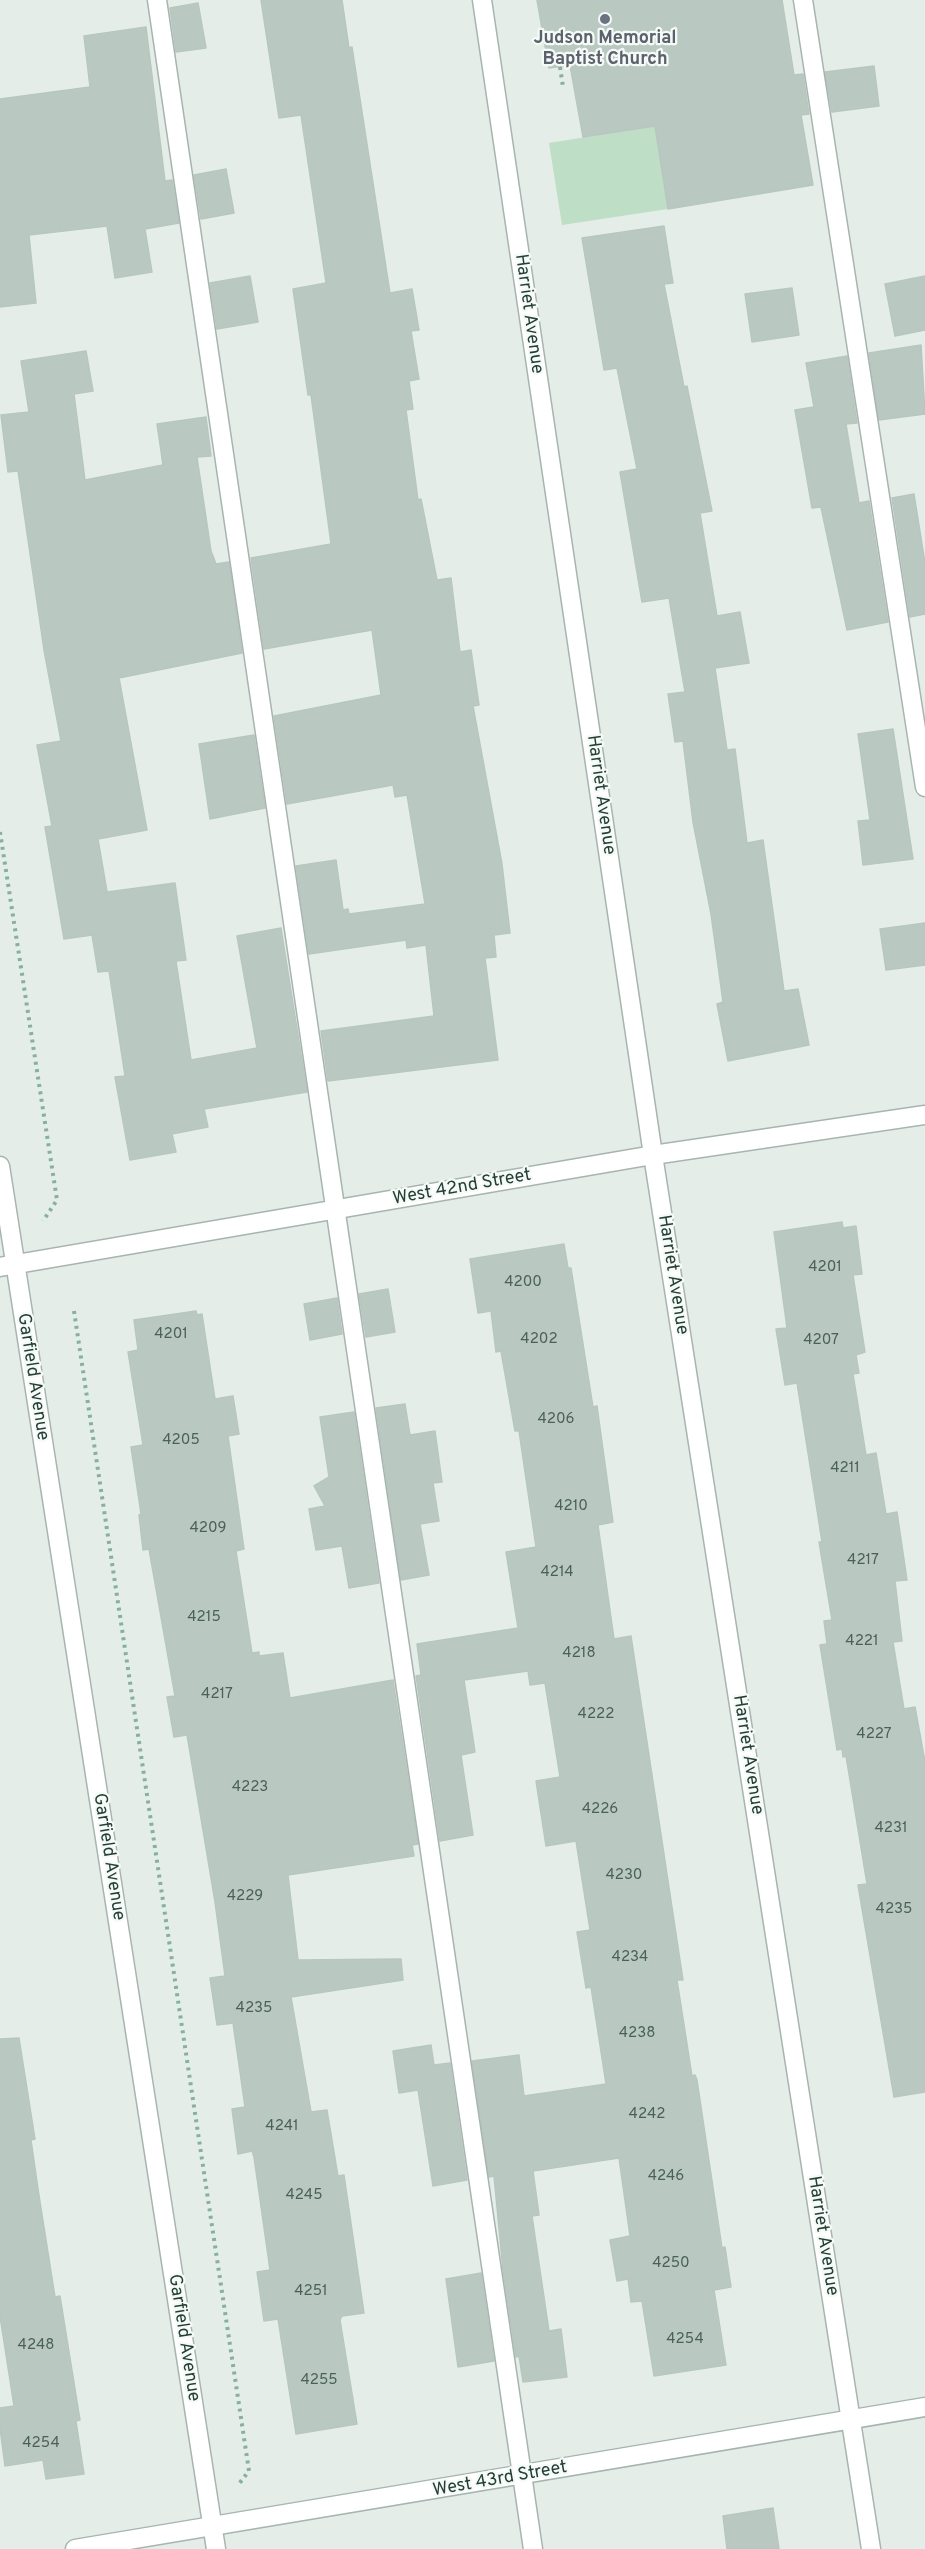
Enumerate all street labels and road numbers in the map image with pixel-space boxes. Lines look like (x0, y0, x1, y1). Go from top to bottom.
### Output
street label: Harriet Avenue (509, 253, 547, 375)
street label: Harriet Avenue (581, 734, 619, 856)
street label: West 42nd Street (391, 1165, 533, 1211)
street label: Harriet Avenue (652, 1214, 692, 1336)
street label: Garfield Avenue (11, 1312, 53, 1442)
street label: Harriet Avenue (727, 1694, 767, 1816)
street label: Garfield Avenue (87, 1792, 129, 1922)
street label: Harriet Avenue (802, 2175, 842, 2297)
street label: Garfield Avenue (162, 2273, 204, 2403)
street label: West 43rd Street (431, 2458, 569, 2502)

